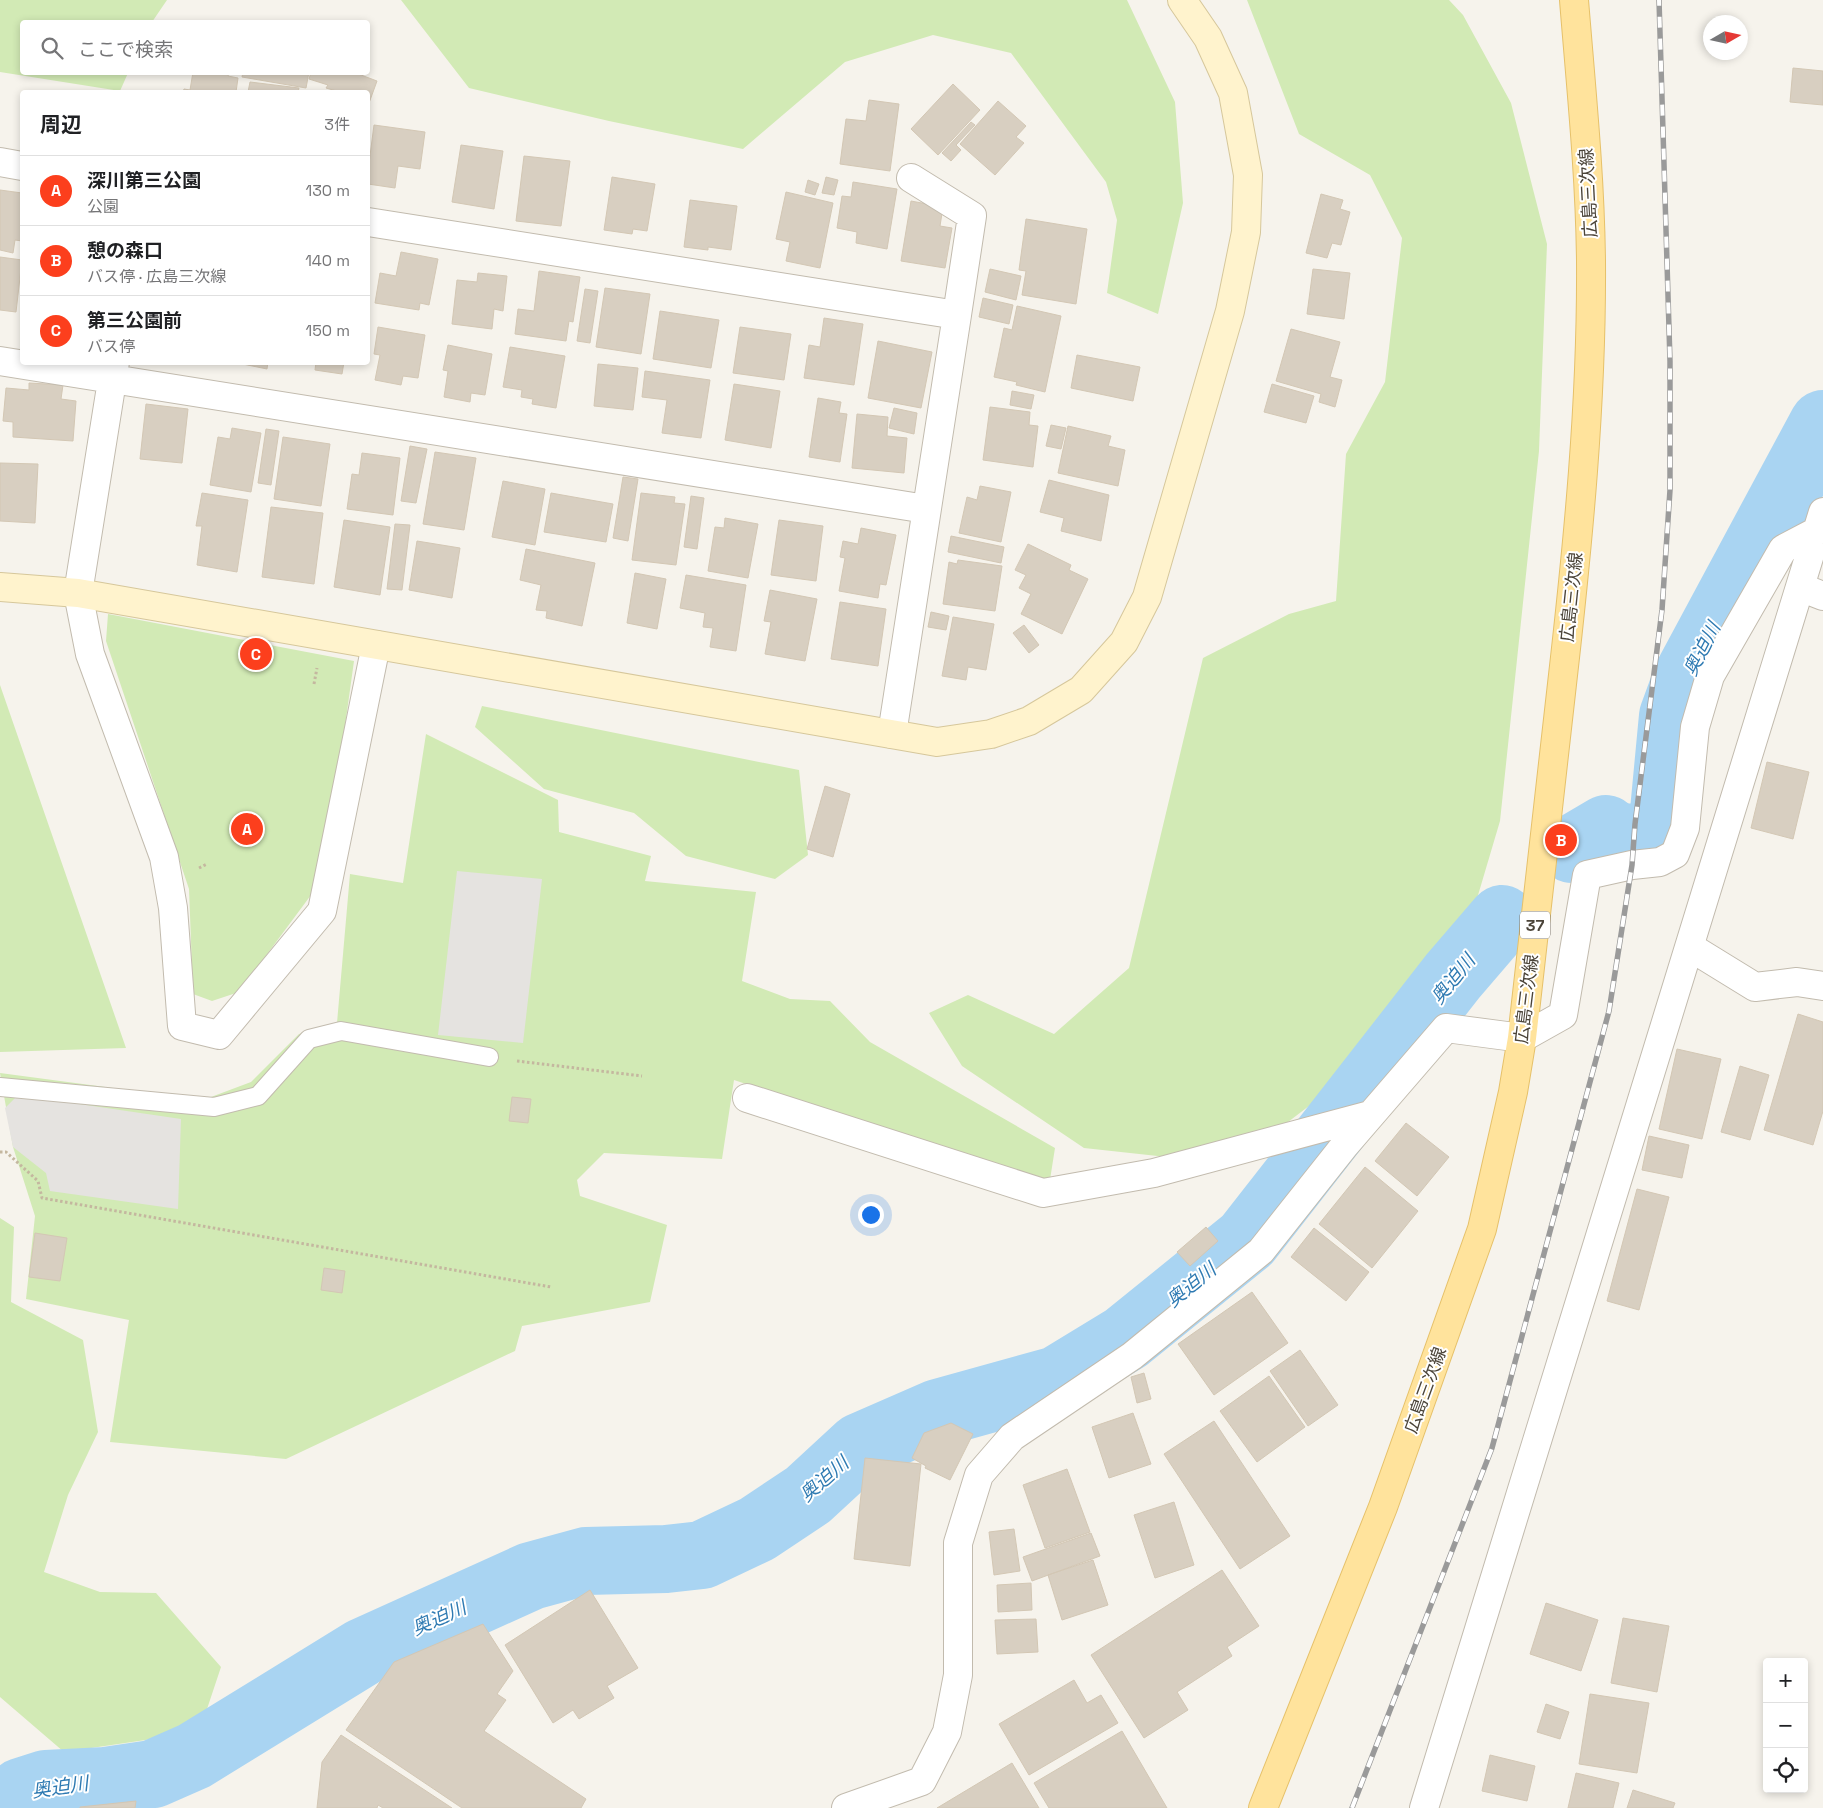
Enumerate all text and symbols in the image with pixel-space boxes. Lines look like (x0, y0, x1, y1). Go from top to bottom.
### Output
north arrow (1703, 15, 1748, 60)
search box (20, 20, 370, 75)
icon: search (38, 34, 66, 62)
text: ここで検索 (78, 37, 173, 62)
text: 周辺 (40, 111, 82, 138)
text: 3件 (324, 114, 350, 135)
street label: 広島三次線 (1574, 147, 1602, 239)
text: 深川第三公園 (87, 168, 201, 193)
text: A (51, 180, 61, 201)
text: 130 m (306, 180, 350, 201)
text: 公園 (87, 196, 119, 217)
text: 憩の森口 (87, 238, 163, 263)
text: B (51, 250, 61, 271)
text: 140 m (305, 250, 350, 271)
text: バス停 · 広島三次線 (87, 266, 226, 287)
text: 第三公園前 (87, 308, 182, 333)
text: C (51, 320, 61, 341)
text: 150 m (306, 320, 350, 341)
text: バス停 (87, 336, 135, 357)
street label: 広島三次線 (1555, 551, 1587, 643)
water label: 奥迫川 (1678, 616, 1727, 680)
pin: C (240, 635, 272, 673)
pin: A (231, 810, 263, 848)
pin: B (1545, 821, 1577, 859)
road number: 37 (1520, 912, 1550, 938)
water label: 奥迫川 (1425, 947, 1482, 1009)
street label: 広島三次線 (1509, 953, 1543, 1045)
your location (858, 1202, 884, 1228)
water label: 奥迫川 (1161, 1256, 1223, 1313)
street label: 広島三次線 (1399, 1344, 1451, 1436)
water label: 奥迫川 (794, 1450, 855, 1507)
water label: 奥迫川 (408, 1594, 472, 1641)
map controls (1763, 1658, 1808, 1793)
button: + (1763, 1658, 1808, 1703)
button: − (1763, 1703, 1808, 1748)
button: locate (1763, 1748, 1808, 1793)
water label: 奥迫川 (30, 1770, 92, 1803)

